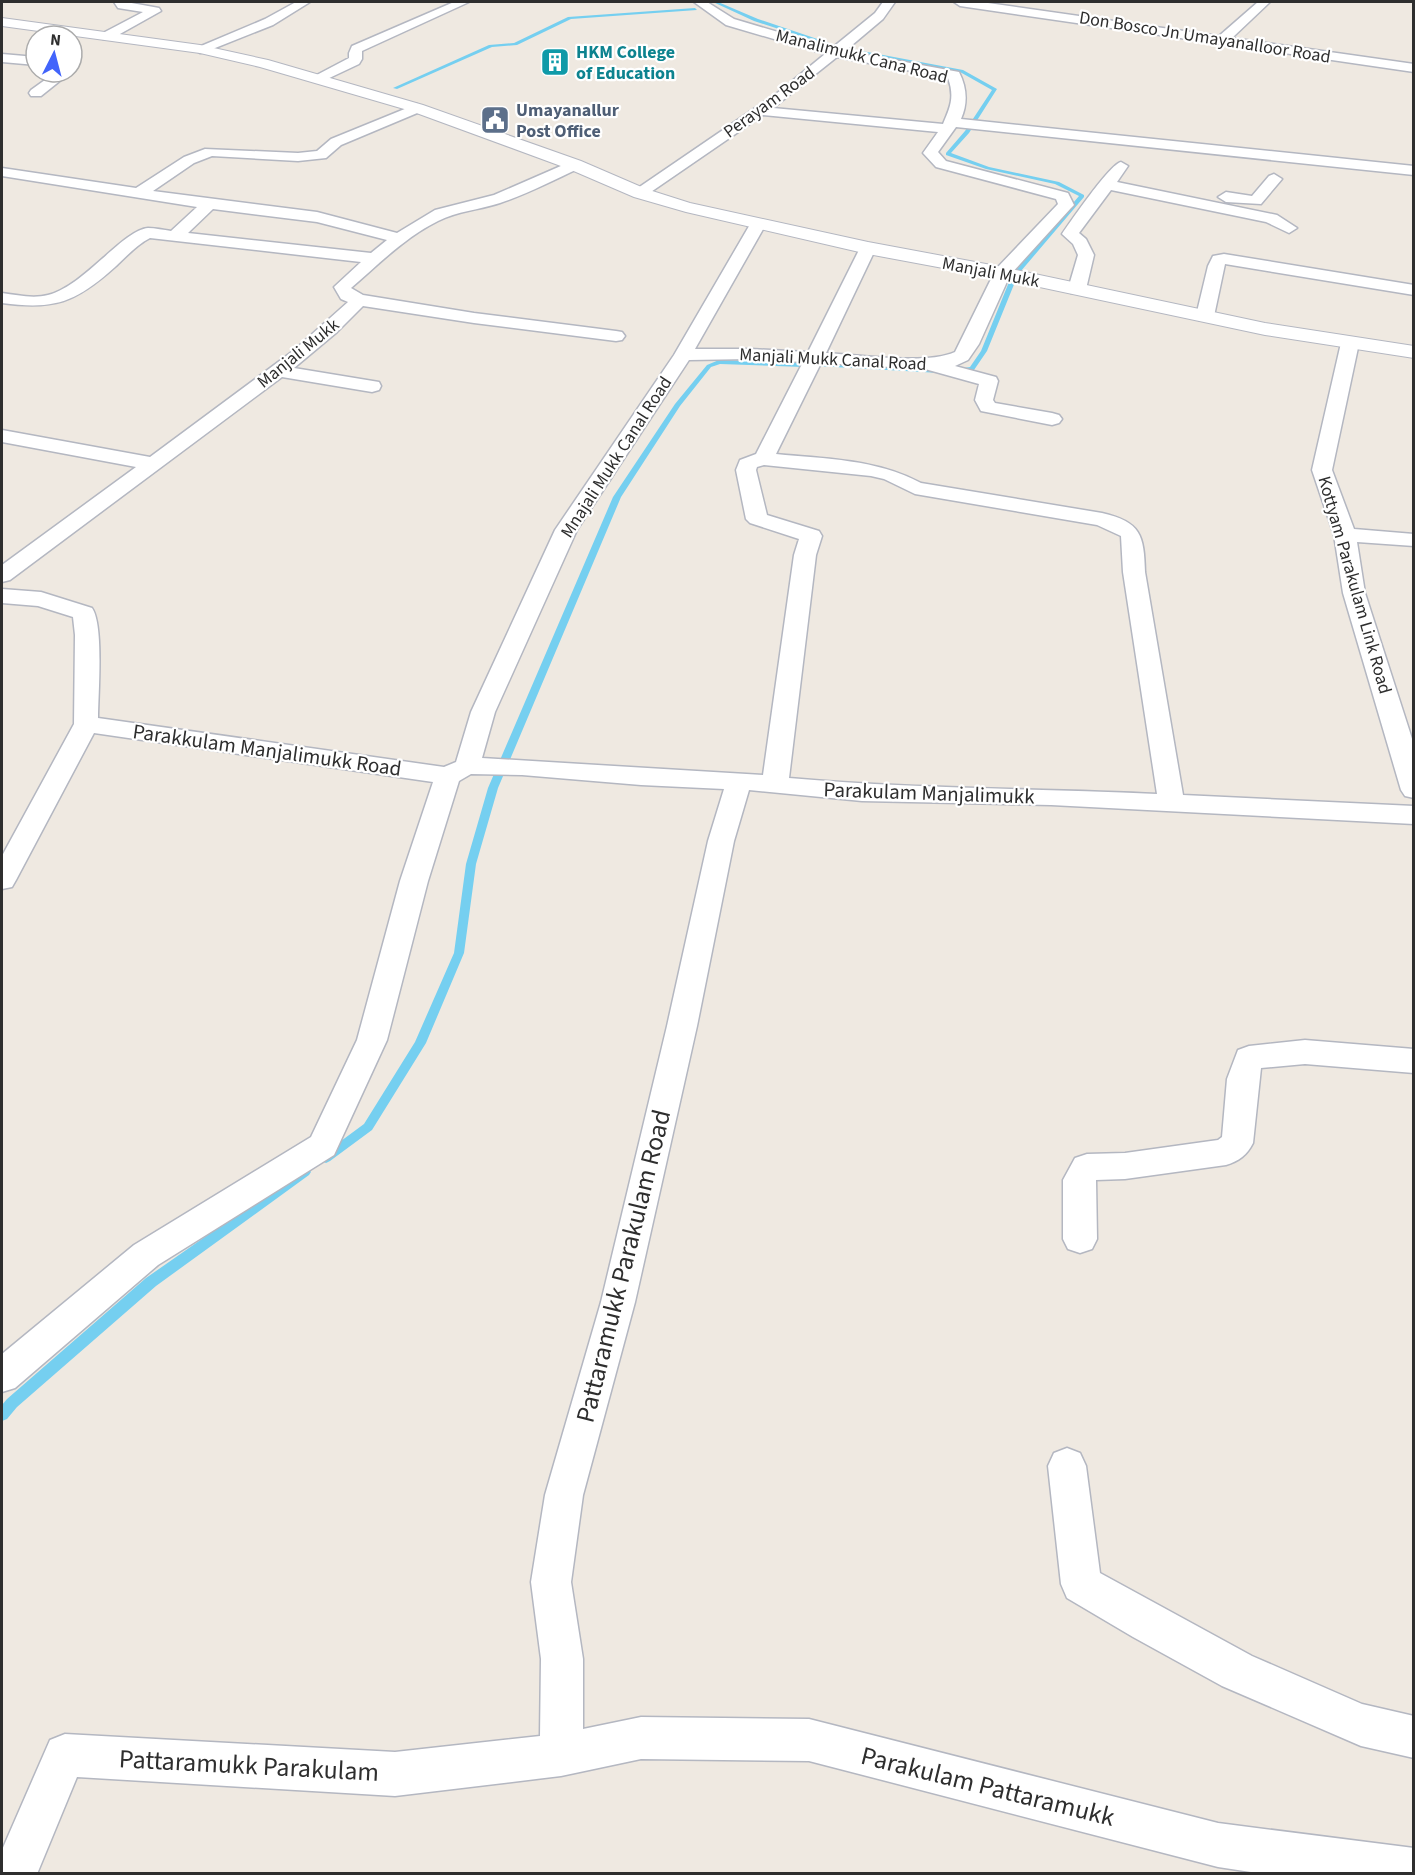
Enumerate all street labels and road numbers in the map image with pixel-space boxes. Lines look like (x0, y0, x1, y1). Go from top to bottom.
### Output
street label: Don Bosco Jn Umayanalloor Road (1077, 5, 1332, 70)
street label: Manalimukk Cana Road (773, 23, 951, 90)
street label: Perayam Road (718, 61, 820, 144)
street label: Manjali Mukk (940, 251, 1042, 294)
street label: Manjali Mukk (252, 313, 345, 394)
street label: Manjali Mukk Canal Road (739, 342, 927, 377)
street label: Mnajali Mukk Canal Road (555, 372, 678, 543)
street label: Kottyam Parakulam Link Road (1311, 473, 1398, 697)
street label: Parakkulam Manjalimukk Road (131, 716, 403, 784)
street label: Parakulam Manjalimukk (823, 774, 1036, 812)
street label: Pattaramukk Parakulam Road (567, 1106, 680, 1426)
street label: Parakulam Pattaramukk (857, 1737, 1119, 1836)
street label: Pattaramukk Parakulam (118, 1740, 380, 1791)

